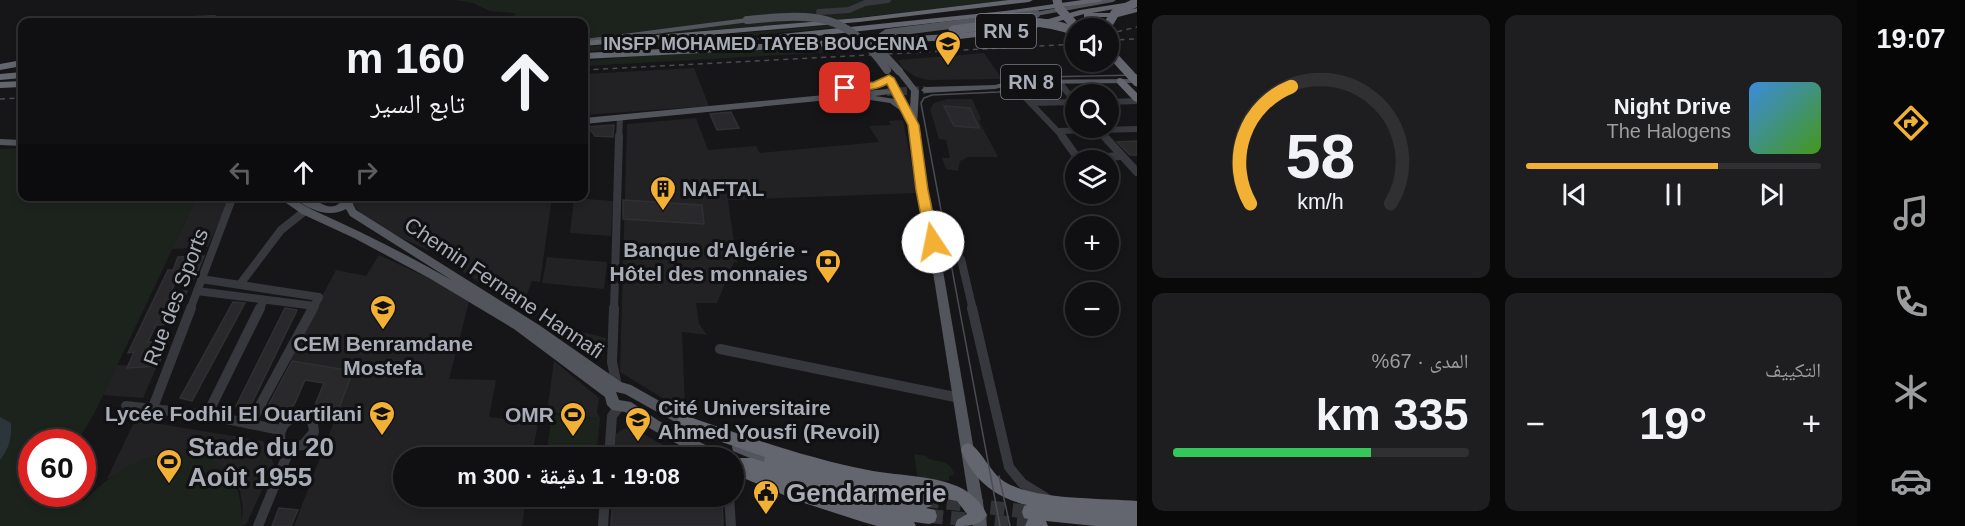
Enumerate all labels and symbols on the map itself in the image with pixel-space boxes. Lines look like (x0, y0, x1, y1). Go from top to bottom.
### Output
road number: RN 5 (976, 14, 1036, 48)
school or university icon: INSFP MOHAMED TAYEB BOUCENNA (933, 29, 963, 67)
place label: INSFP MOHAMED TAYEB BOUCENNA (603, 34, 928, 54)
pin (819, 62, 870, 113)
road number: RN 8 (1001, 65, 1061, 99)
building icon: NAFTAL (648, 174, 678, 212)
place label: NAFTAL (682, 177, 765, 200)
position arrow (901, 210, 965, 274)
street label: Chemin Fernane Hannafi (401, 212, 608, 363)
street label: Rue des Sports (139, 225, 212, 369)
place label: Banque d'Algérie - Hôtel des monnaies (610, 238, 808, 285)
bank icon: Banque d'Algérie - Hôtel des monnaies (813, 247, 843, 285)
school or university icon: CEM Benramdane Mostefa (368, 293, 398, 331)
place label: CEM Benramdane Mostefa (293, 332, 473, 379)
place label: Cité Universitaire Ahmed Yousfi (Revoil) (658, 396, 880, 443)
school or university icon: Lycée Fodhil El Ouartilani (367, 399, 397, 437)
sports icon: OMR (558, 400, 588, 438)
place label: Lycée Fodhil El Ouartilani (105, 402, 362, 425)
place label: OMR (505, 403, 554, 426)
school or university icon: Cité Universitaire Ahmed Yousfi (Revoil) (623, 405, 653, 443)
speed limit sign: 60 (18, 429, 96, 507)
place label: Stade du 20 Août 1955 (188, 432, 334, 492)
sports icon: Stade du 20 Août 1955 (154, 447, 184, 485)
public building icon: Gendarmerie (751, 478, 781, 516)
place label: Gendarmerie (786, 478, 946, 508)

